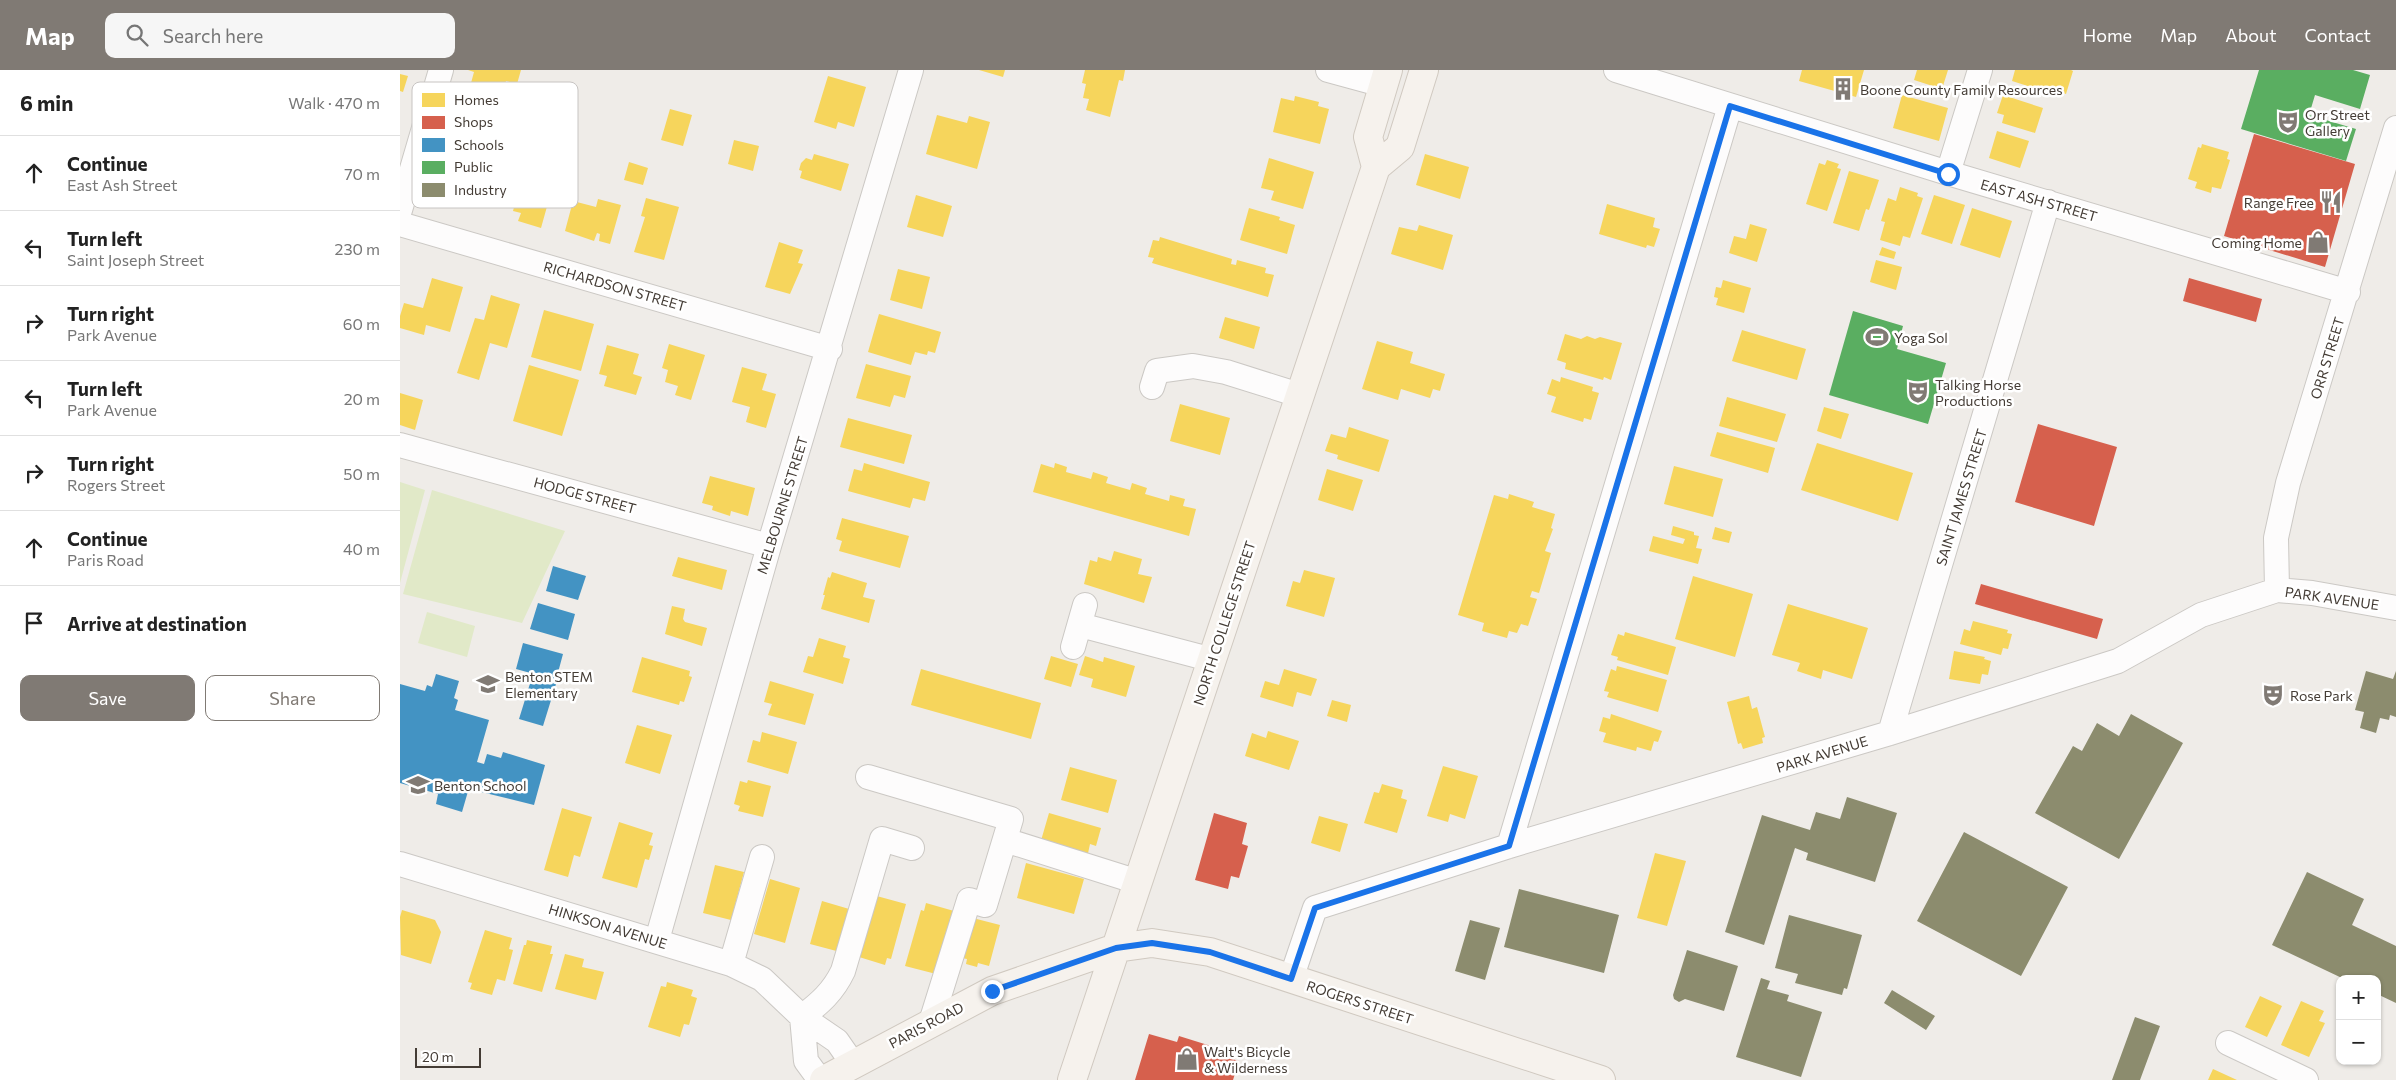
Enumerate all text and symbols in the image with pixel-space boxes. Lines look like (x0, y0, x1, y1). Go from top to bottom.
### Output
search box (105, 13, 455, 58)
text: Map (25, 21, 75, 50)
icon: search (123, 21, 151, 49)
text: Search here (163, 24, 263, 47)
text: Home (2083, 24, 2132, 46)
text: Map (2160, 24, 2197, 46)
text: About (2225, 24, 2277, 46)
text: Contact (2305, 24, 2371, 46)
building icon: Boone County Family Resources (1830, 76, 1856, 102)
place label: Boone County Family Resources (1860, 81, 2063, 98)
legend (412, 82, 578, 208)
text: 6 min (20, 90, 73, 115)
text: Homes (454, 91, 499, 108)
text: Walk · 470 m (288, 93, 380, 112)
place label: Orr Street Gallery (2305, 106, 2370, 139)
theatre icon: Orr Street Gallery (2275, 109, 2301, 135)
text: Shops (454, 113, 493, 130)
text: Schools (454, 136, 504, 153)
text: Continue (67, 152, 147, 175)
text: Public (454, 158, 493, 175)
icon: ahead (20, 159, 48, 187)
route start (1937, 163, 1960, 186)
text: 70 m (344, 164, 380, 183)
text: East Ash Street (67, 175, 178, 194)
street label: EAST ASH STREET (1979, 175, 2099, 225)
text: Industry (454, 181, 507, 198)
restaurant icon: Range Free (2318, 189, 2344, 215)
place label: Range Free (2244, 194, 2314, 211)
text: Turn left (67, 227, 142, 250)
shop icon: Coming Home (2305, 229, 2331, 255)
icon: left (20, 234, 48, 262)
place label: Coming Home (2211, 234, 2302, 251)
text: 230 m (335, 239, 380, 258)
text: Saint Joseph Street (67, 250, 204, 269)
street label: RICHARDSON STREET (542, 257, 688, 315)
text: Turn right (67, 302, 154, 325)
icon: right (20, 309, 48, 337)
text: 60 m (343, 314, 380, 333)
street label: ORR STREET (2306, 315, 2348, 401)
sports icon: Yoga Sol (1864, 324, 1890, 350)
text: Park Avenue (67, 325, 157, 344)
place label: Yoga Sol (1894, 329, 1948, 346)
place label: Talking Horse Productions (1935, 376, 2021, 409)
text: Turn left (67, 377, 142, 400)
theatre icon: Talking Horse Productions (1905, 379, 1931, 405)
icon: left (20, 384, 48, 412)
text: 20 m (344, 389, 380, 408)
text: Park Avenue (67, 400, 157, 419)
street label: SAINT JAMES STREET (1932, 426, 1990, 568)
street label: MELBOURNE STREET (753, 434, 811, 576)
text: Turn right (67, 452, 154, 475)
icon: right (20, 459, 48, 487)
text: 50 m (343, 464, 380, 483)
street label: HODGE STREET (532, 473, 638, 517)
text: Rogers Street (67, 475, 165, 494)
text: Continue (67, 527, 147, 550)
icon: ahead (20, 534, 48, 562)
text: 40 m (343, 539, 380, 558)
street label: NORTH COLLEGE STREET (1189, 539, 1259, 707)
text: Paris Road (67, 550, 144, 569)
street label: PARK AVENUE (2284, 583, 2380, 613)
icon: arrive (20, 609, 48, 637)
text: Arrive at destination (67, 612, 247, 635)
place label: Benton STEM Elementary (505, 668, 593, 701)
school or university icon: Benton STEM Elementary (475, 671, 501, 697)
button: Save (20, 675, 195, 721)
button: Share (205, 675, 380, 721)
theatre icon: Rose Park (2260, 682, 2286, 708)
place label: Rose Park (2290, 687, 2353, 704)
street label: PARK AVENUE (1774, 732, 1870, 776)
school or university icon: Benton School (405, 772, 431, 798)
place label: Benton School (434, 777, 527, 794)
street label: HINKSON AVENUE (547, 900, 669, 952)
map controls (2336, 975, 2381, 1065)
button: + (2336, 975, 2381, 1020)
street label: ROGERS STREET (1304, 977, 1416, 1027)
route end (981, 980, 1004, 1003)
street label: PARIS ROAD (886, 998, 966, 1052)
button: − (2336, 1020, 2381, 1065)
place label: Walt's Bicycle & Wilderness (1204, 1043, 1290, 1076)
scale bar (415, 1045, 481, 1068)
shop icon: Walt's Bicycle & Wilderness (1174, 1046, 1200, 1072)
text: 20 m (422, 1048, 454, 1065)

